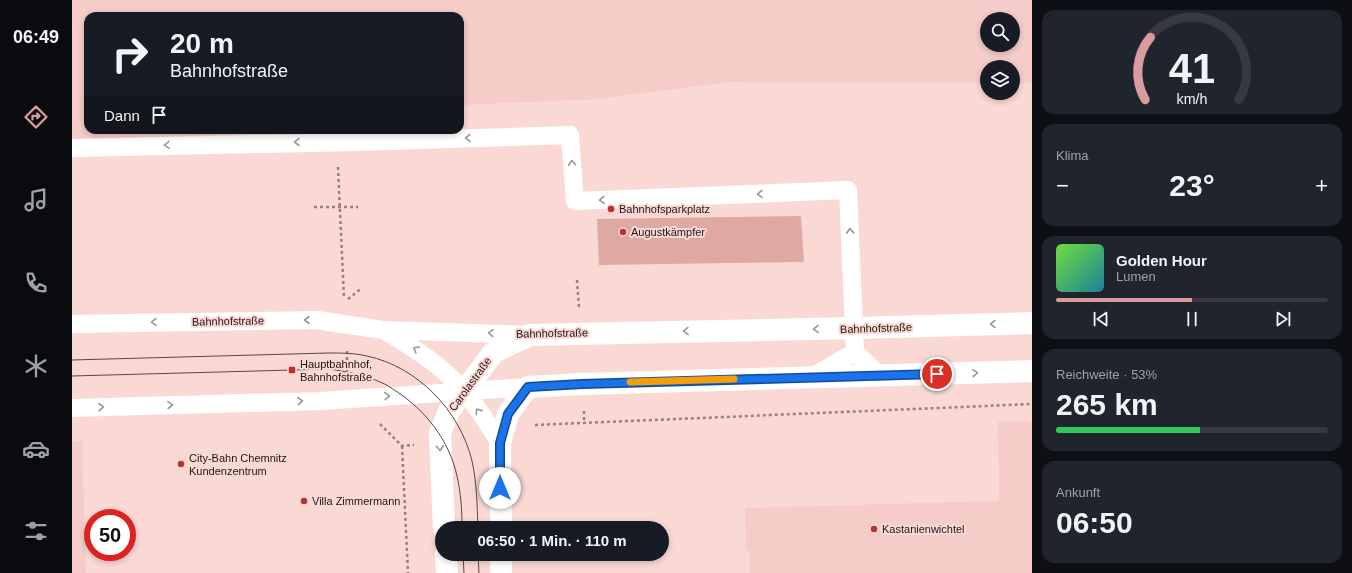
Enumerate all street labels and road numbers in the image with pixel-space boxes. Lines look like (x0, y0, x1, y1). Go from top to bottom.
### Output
street label: Bahnhofstraße (192, 314, 264, 328)
street label: Bahnhofstraße (840, 321, 912, 335)
street label: Bahnhofstraße (516, 326, 588, 340)
street label: Carolastraße (446, 355, 494, 413)

